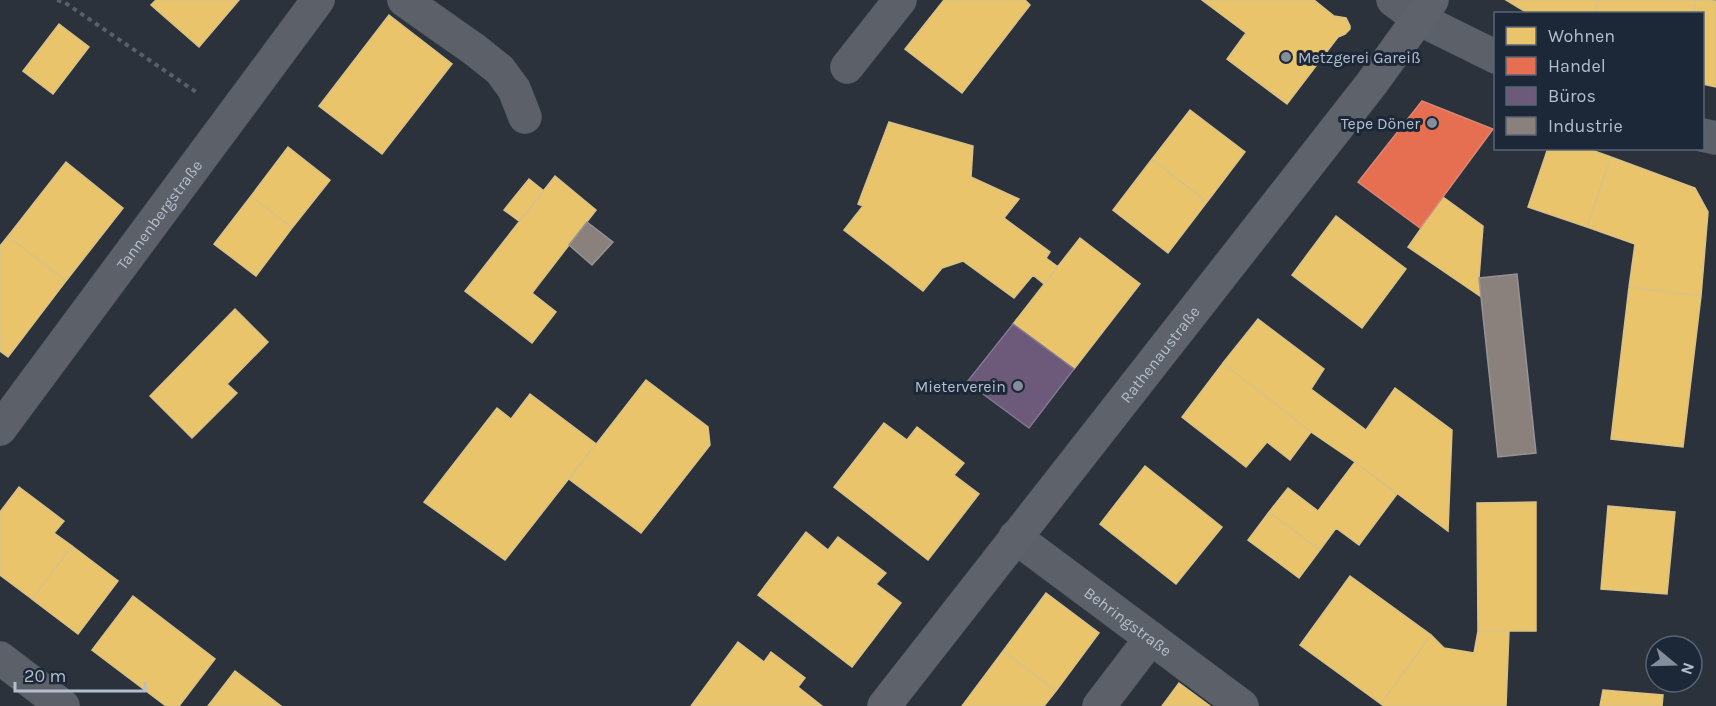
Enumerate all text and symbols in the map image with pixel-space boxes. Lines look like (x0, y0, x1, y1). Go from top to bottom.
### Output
legend (1494, 12, 1704, 150)
text: Wohnen (1548, 25, 1615, 47)
place label: Metzgerei Gareiß (1298, 48, 1421, 67)
marker: Metzgerei Gareiß (1279, 50, 1293, 64)
text: Handel (1548, 55, 1606, 77)
text: Büros (1548, 85, 1596, 107)
place label: Tepe Döner (1341, 114, 1420, 133)
text: Industrie (1548, 115, 1623, 137)
marker: Tepe Döner (1425, 116, 1439, 130)
street label: Tannenbergstraße (112, 156, 206, 273)
street label: Rathenaustraße (1116, 302, 1203, 406)
place label: Mieterverein (915, 377, 1006, 396)
marker: Mieterverein (1011, 379, 1025, 393)
street label: Behringstraße (1081, 582, 1176, 660)
north arrow (1644, 634, 1704, 694)
scale bar (15, 655, 146, 693)
text: N (1677, 660, 1699, 677)
text: 20 m (24, 665, 66, 687)

